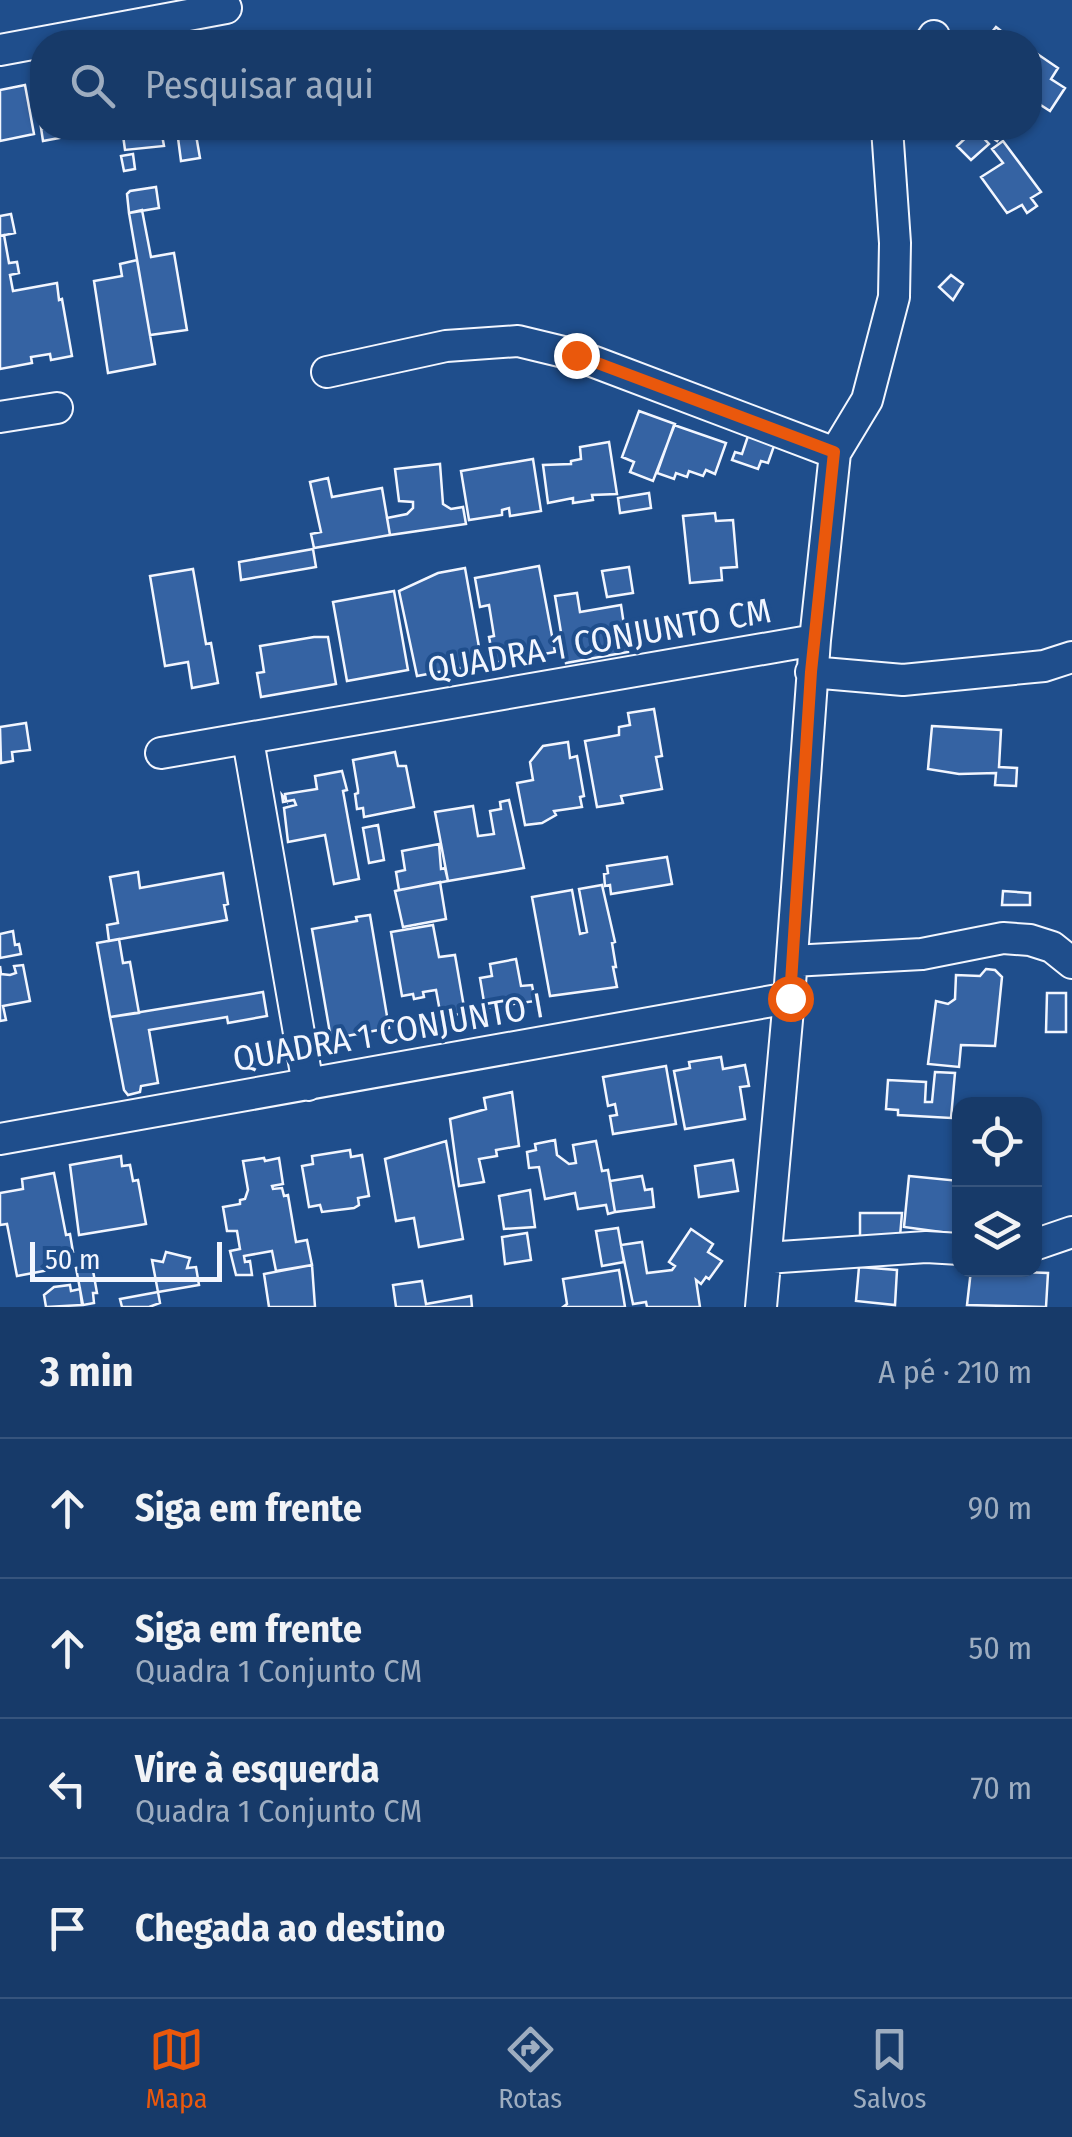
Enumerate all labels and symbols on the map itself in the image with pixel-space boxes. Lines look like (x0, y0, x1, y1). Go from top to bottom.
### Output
route end (554, 333, 600, 379)
street label: QUADRA 1 CONJUNTO CM (424, 589, 774, 691)
route start (768, 976, 814, 1022)
street label: QUADRA 1 CONJUNTO I (229, 984, 547, 1080)
scale bar (30, 1237, 222, 1282)

